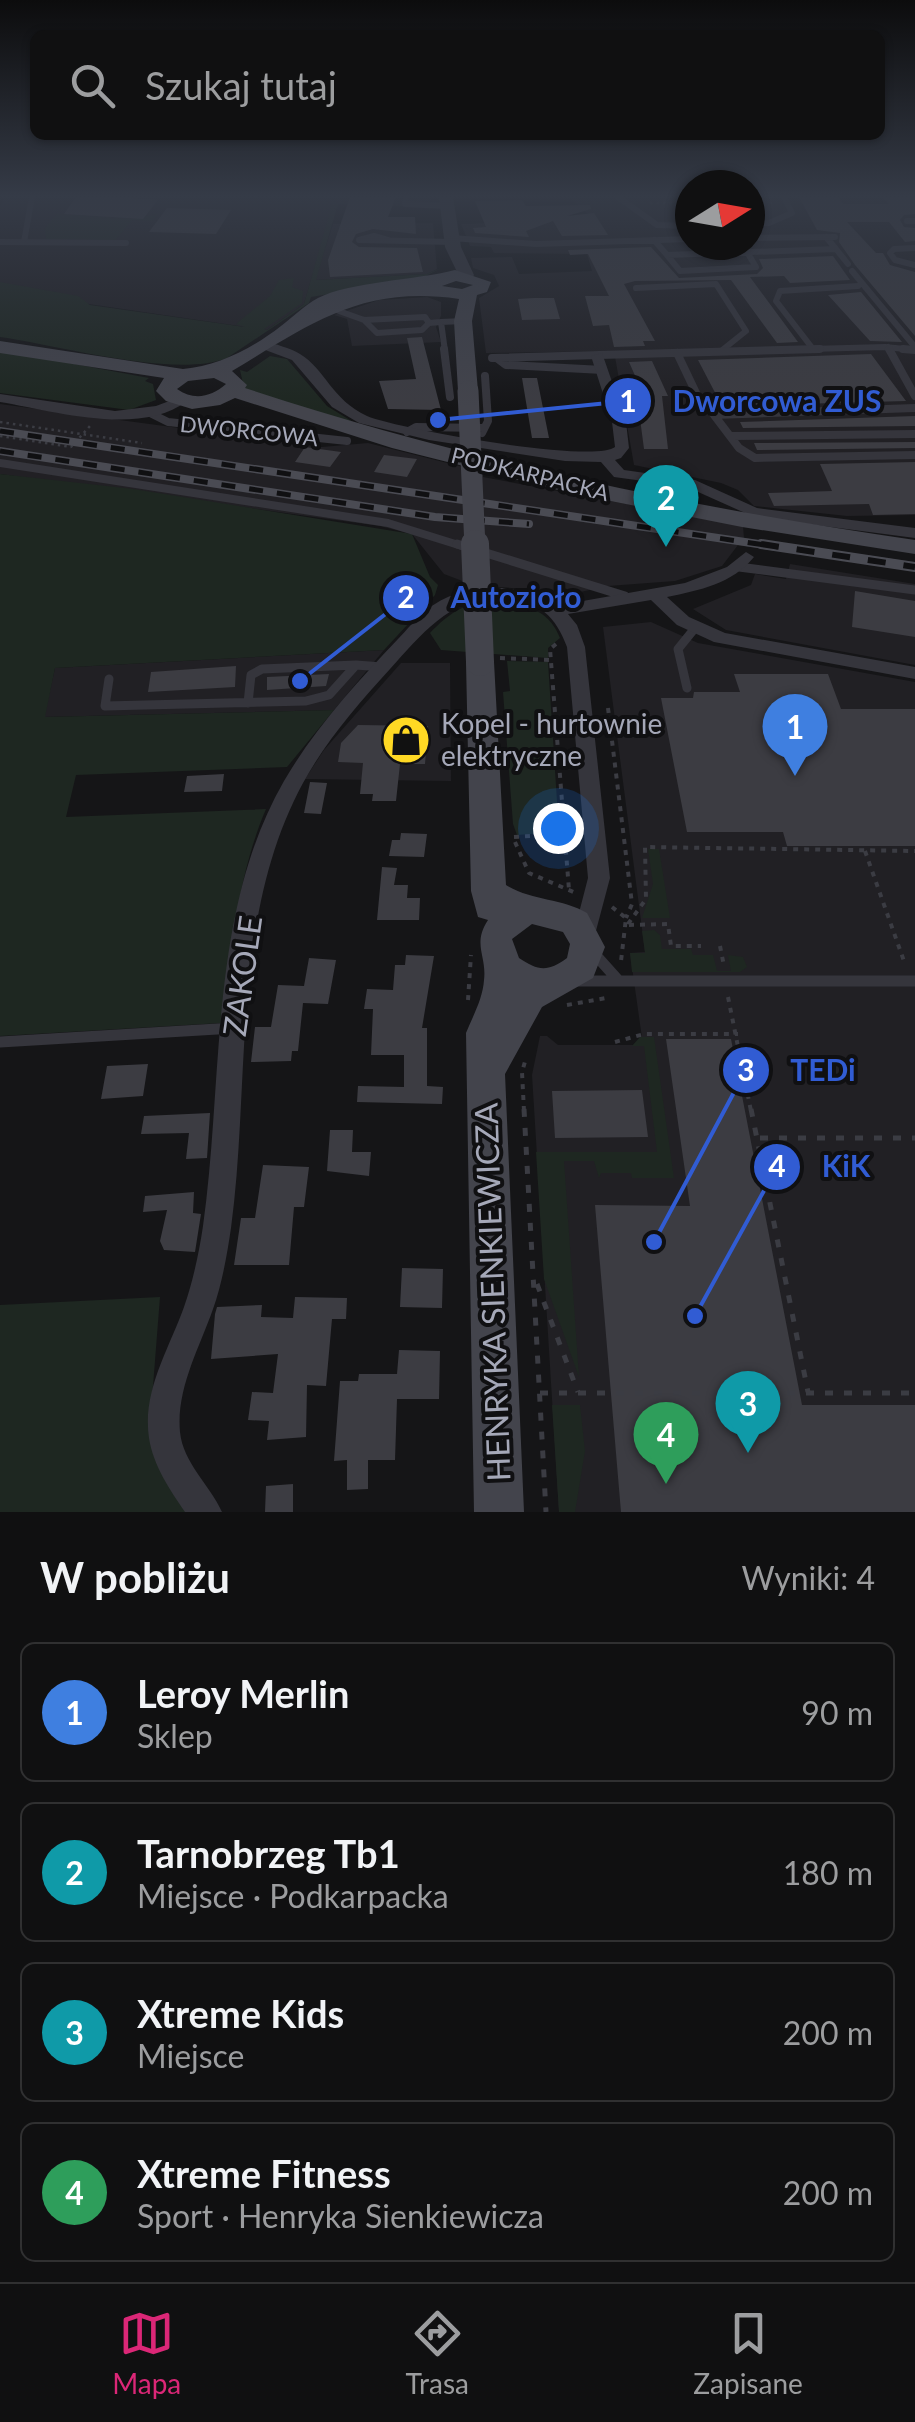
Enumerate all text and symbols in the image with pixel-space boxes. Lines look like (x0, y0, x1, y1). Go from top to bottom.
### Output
search box (30, 30, 885, 140)
icon: search (65, 58, 120, 113)
text: Szukaj tutaj (145, 62, 337, 108)
north arrow (675, 170, 765, 260)
callout: Dworcowa ZUS (603, 371, 902, 431)
text: 1 (619, 382, 637, 418)
text: Dworcowa ZUS (672, 382, 882, 418)
street label: DWORCOWA (179, 410, 320, 451)
street label: PODKARPACKA (448, 441, 612, 506)
pin: 2 (634, 464, 698, 547)
callout: Autozioło (381, 568, 602, 628)
text: 2 (397, 578, 415, 614)
text: Autozioło (449, 578, 582, 614)
pin: 1 (762, 694, 828, 776)
place label: Kopel - hurtownie elektryczne (441, 706, 662, 772)
shop icon: Kopel - hurtownie elektryczne (380, 714, 432, 766)
your location (533, 803, 584, 854)
street label: ZAKOLE (214, 913, 269, 1039)
callout: TEDi (721, 1040, 876, 1100)
text: 3 (737, 1051, 755, 1087)
text: TEDi (790, 1051, 856, 1087)
street label: HENRYKA SIENKIEWICZA (465, 1102, 518, 1482)
callout: KiK (752, 1137, 890, 1197)
text: 4 (768, 1147, 786, 1183)
text: KiK (822, 1147, 871, 1183)
pin: 3 (716, 1370, 780, 1453)
pin: 4 (634, 1402, 698, 1484)
text: W pobliżu (40, 1552, 230, 1602)
text: Wyniki: 4 (742, 1558, 875, 1597)
text: Leroy Merlin (137, 1670, 349, 1716)
text: 1 (65, 1693, 84, 1732)
text: 90 m (801, 1693, 873, 1732)
text: Sklep (137, 1716, 213, 1755)
text: Tarnobrzeg Tb1 (137, 1830, 400, 1876)
text: 2 (65, 1853, 84, 1892)
text: 180 m (783, 1853, 873, 1892)
text: Miejsce · Podkarpacka (137, 1876, 449, 1915)
text: Xtreme Kids (137, 1990, 344, 2036)
text: 3 (65, 2013, 84, 2052)
text: 200 m (783, 2013, 873, 2052)
text: Miejsce (137, 2036, 244, 2075)
text: Xtreme Fitness (137, 2150, 391, 2196)
text: 4 (65, 2173, 84, 2212)
text: 200 m (783, 2173, 873, 2212)
text: Sport · Henryka Sienkiewicza (137, 2196, 544, 2235)
tab: Mapa (112, 2306, 181, 2400)
tab: Trasa (406, 2306, 469, 2400)
tab: Zapisane (693, 2306, 803, 2400)

